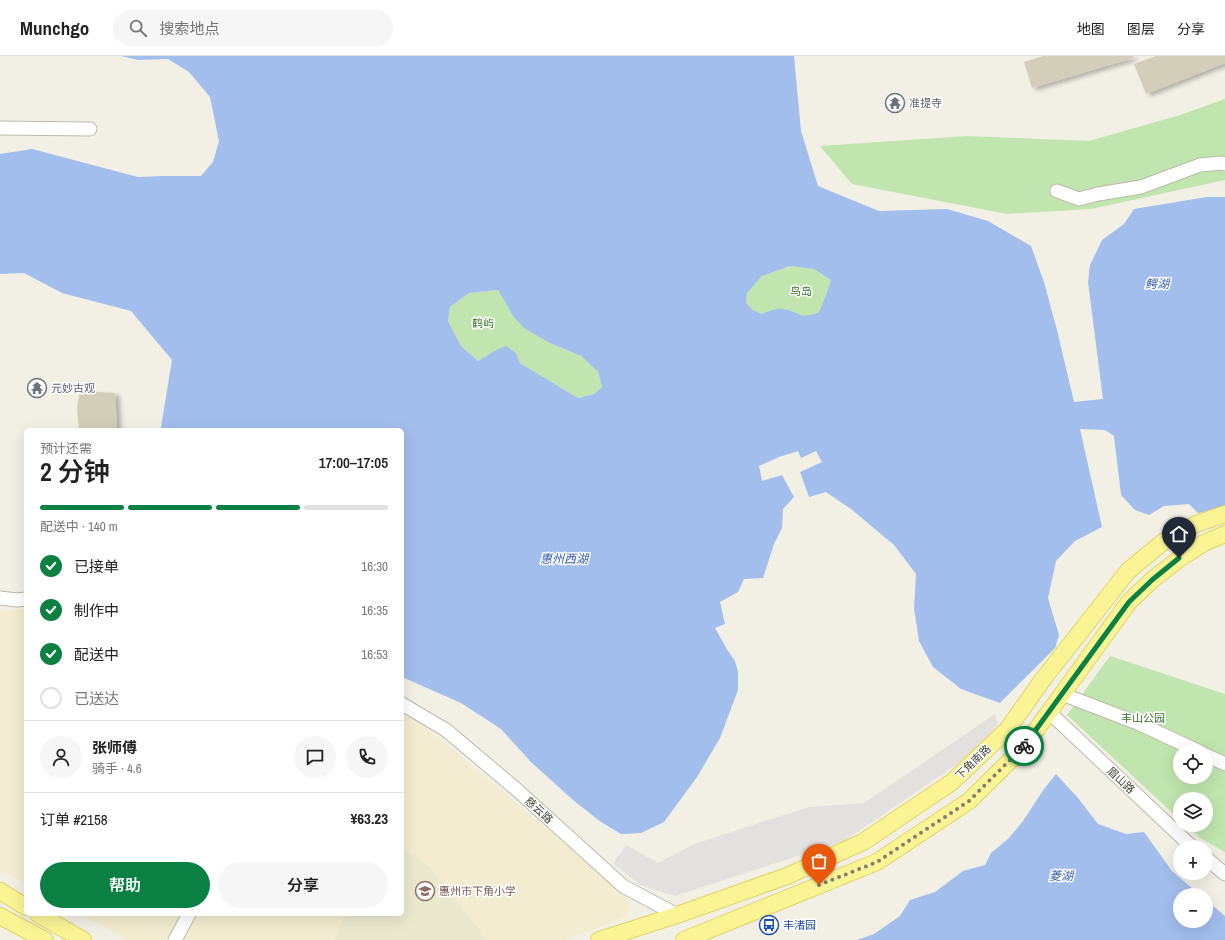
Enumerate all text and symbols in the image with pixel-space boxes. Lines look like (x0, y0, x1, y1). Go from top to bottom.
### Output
search box (113, 10, 393, 46)
text: Munchgo (20, 15, 89, 41)
icon: search (127, 17, 149, 39)
text: 搜索地点 (159, 18, 219, 39)
text: 地图 (1077, 20, 1105, 38)
text: 图层 (1127, 20, 1155, 38)
text: 分享 (1177, 20, 1205, 38)
temple icon: 准提寺 (884, 92, 906, 114)
place label: 准提寺 (909, 96, 942, 110)
water label: 鳄湖 (1145, 276, 1171, 292)
park label: 鸟岛 (790, 284, 812, 298)
park label: 鹤屿 (472, 316, 494, 330)
temple icon: 元妙古观 (26, 377, 48, 399)
place label: 元妙古观 (51, 381, 95, 395)
text: 预计还需 (40, 440, 92, 457)
text: 17:00–17:05 (319, 452, 388, 473)
text: 2 分钟 (40, 454, 110, 489)
pin (1162, 517, 1196, 558)
text: 配送中 · 140 m (40, 518, 118, 535)
icon: home (1168, 523, 1190, 545)
water label: 惠州西湖 (540, 551, 590, 567)
icon: check (40, 555, 62, 577)
text: 已接单 (74, 556, 119, 577)
text: 16:30 (361, 558, 388, 575)
icon: check (40, 599, 62, 621)
text: 制作中 (74, 600, 119, 621)
text: 16:35 (361, 602, 388, 619)
icon: check (40, 643, 62, 665)
text: 配送中 (74, 644, 119, 665)
text: 16:53 (361, 646, 388, 663)
text: 已送达 (74, 688, 119, 709)
park label: 丰山公园 (1121, 711, 1165, 725)
courier (1004, 726, 1044, 766)
icon: bike (1013, 735, 1035, 757)
button: person (40, 736, 82, 778)
button: chat (294, 736, 336, 778)
button: phone (346, 736, 388, 778)
text: 张师傅 (92, 737, 137, 758)
street label: 下角南路 (952, 742, 994, 782)
map controls (1173, 744, 1213, 928)
button: locate (1173, 744, 1213, 784)
text: 骑手 · 4.6 (92, 760, 142, 777)
street label: 眉山路 (1104, 764, 1138, 796)
button: layers (1173, 792, 1213, 832)
street label: 慈云路 (522, 794, 556, 826)
text: ¥63.23 (350, 808, 388, 829)
text: 订单 #2158 (40, 809, 108, 830)
button: + (1173, 840, 1213, 880)
pin (802, 844, 836, 885)
icon: bag (808, 850, 830, 872)
button: 帮助 (40, 862, 210, 908)
button: 分享 (218, 862, 388, 908)
water label: 菱湖 (1049, 868, 1075, 884)
school or university icon: 惠州市下角小学 (414, 880, 436, 902)
place label: 惠州市下角小学 (439, 884, 516, 898)
button: − (1173, 888, 1213, 928)
bus stop icon: 丰渚园 (758, 914, 780, 936)
place label: 丰渚园 (783, 918, 816, 932)

